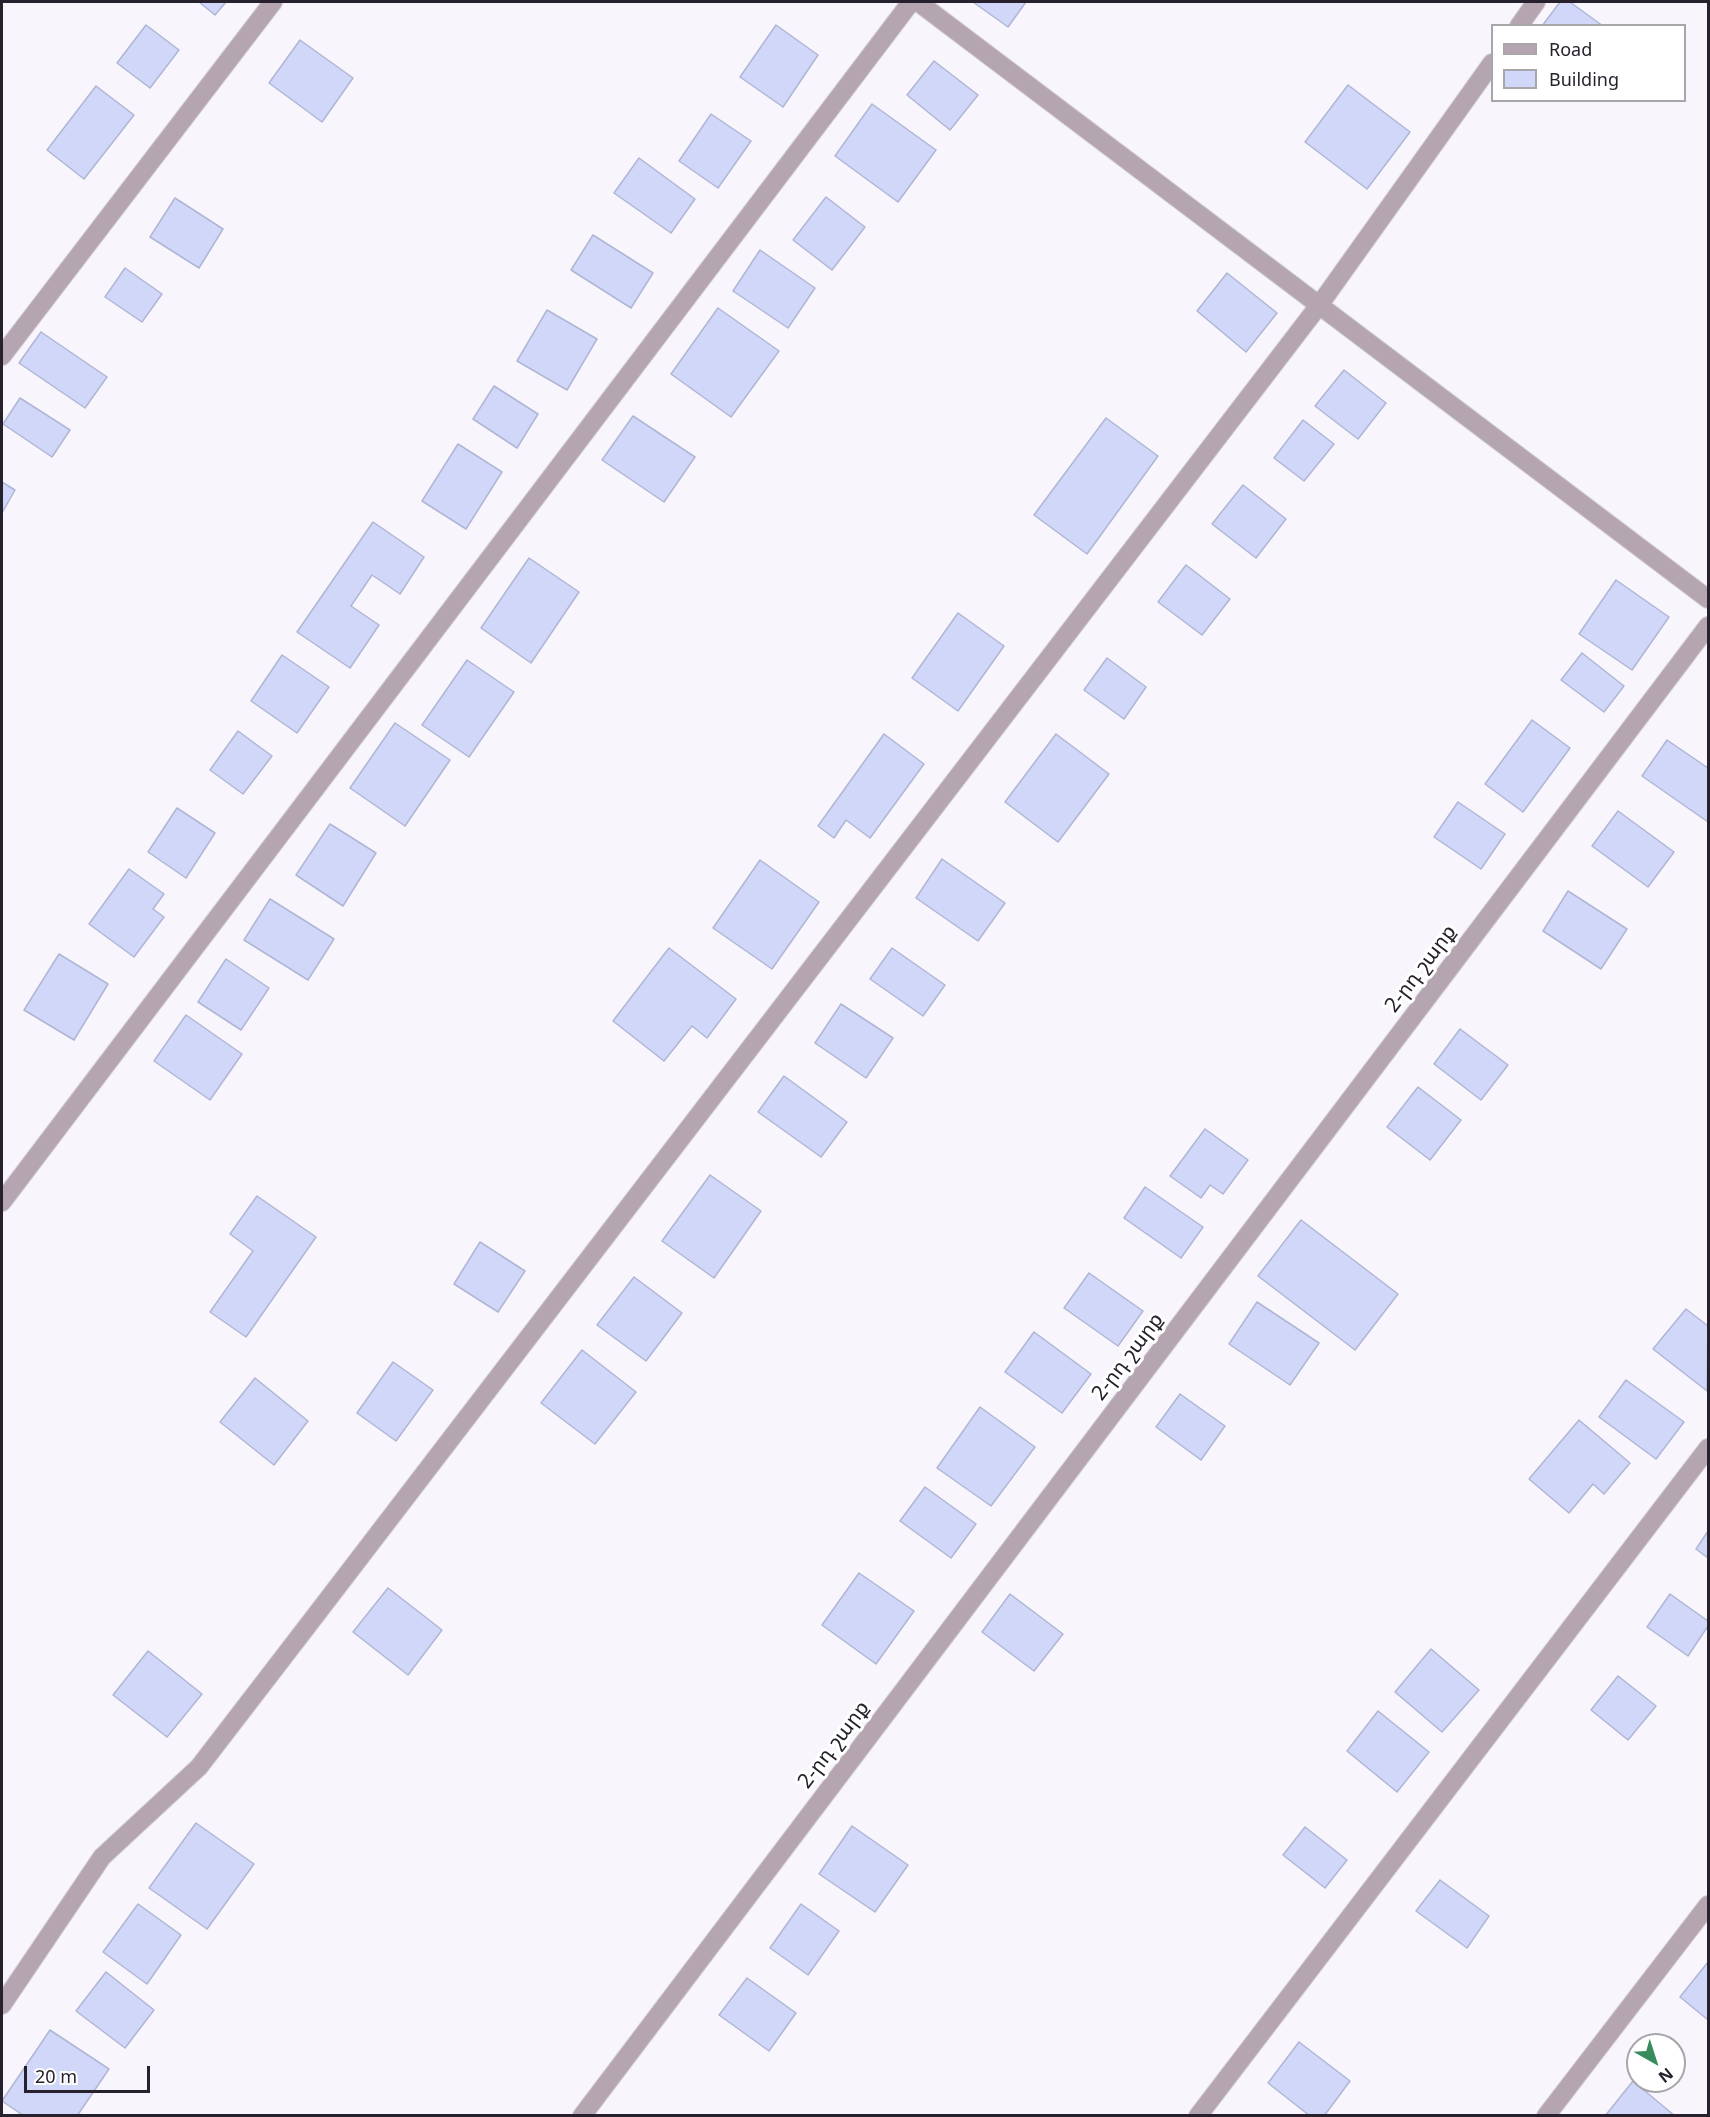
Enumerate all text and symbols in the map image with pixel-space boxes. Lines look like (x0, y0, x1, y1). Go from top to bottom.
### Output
legend (1491, 24, 1686, 102)
text: Road (1549, 37, 1592, 61)
text: Building (1549, 67, 1619, 91)
street label: 2-րդ շարք (1380, 920, 1462, 1018)
street label: 2-րդ շարք (1087, 1308, 1169, 1406)
street label: 2-րդ շարք (793, 1696, 875, 1794)
north arrow (1626, 2033, 1686, 2093)
scale bar (27, 2054, 153, 2092)
text: N (1654, 2063, 1678, 2088)
text: 20 m (35, 2064, 77, 2088)

